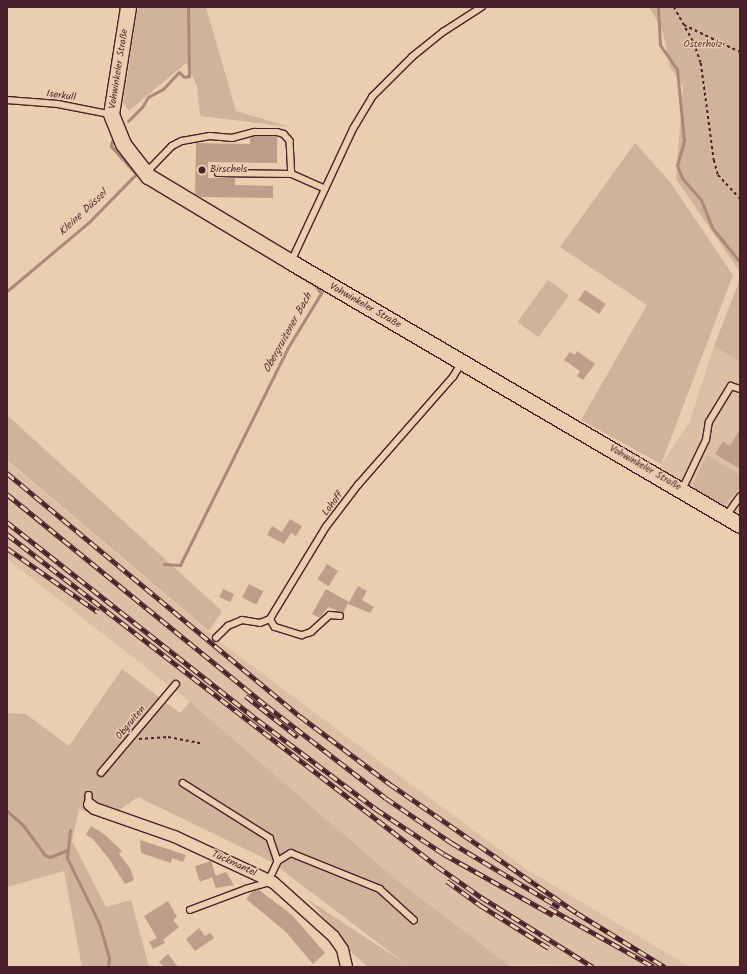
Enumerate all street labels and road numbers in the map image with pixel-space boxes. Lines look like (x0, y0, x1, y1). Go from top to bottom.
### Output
street label: Vohwinkeler Straße (107, 28, 131, 110)
street label: Iserkull (46, 88, 76, 104)
street label: Vohwinkeler Straße (327, 281, 403, 331)
street label: Vohwinkeler Straße (607, 443, 683, 493)
street label: Lohoff (320, 489, 346, 519)
street label: Obgruiten (113, 704, 149, 742)
street label: Tückmantel (210, 848, 258, 880)

